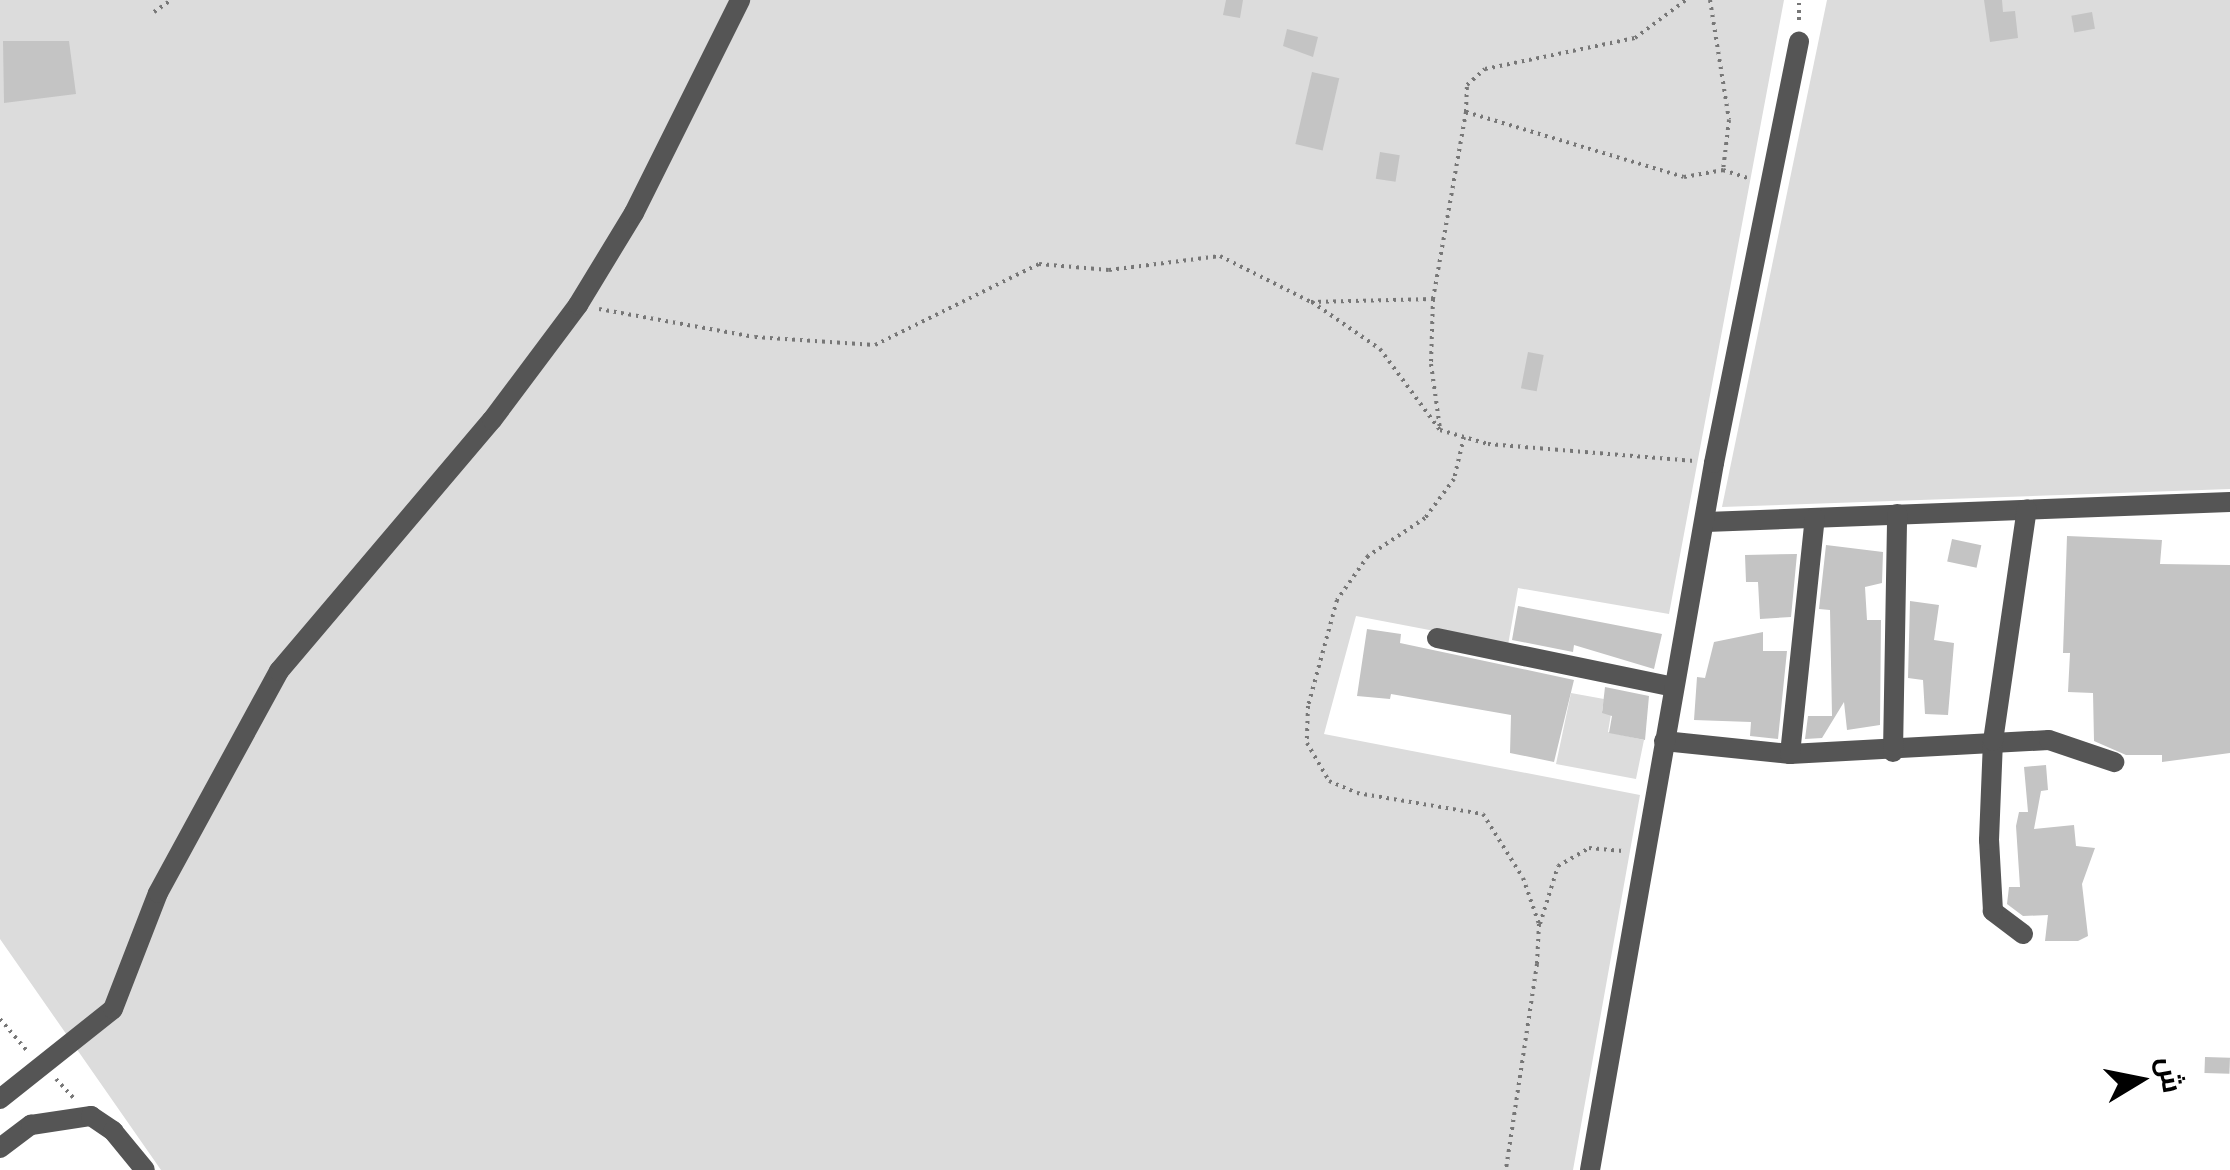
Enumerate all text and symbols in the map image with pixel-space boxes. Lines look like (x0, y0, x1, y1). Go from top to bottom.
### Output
north arrow (2090, 1030, 2190, 1130)
text: ش (2151, 1054, 2189, 1095)

